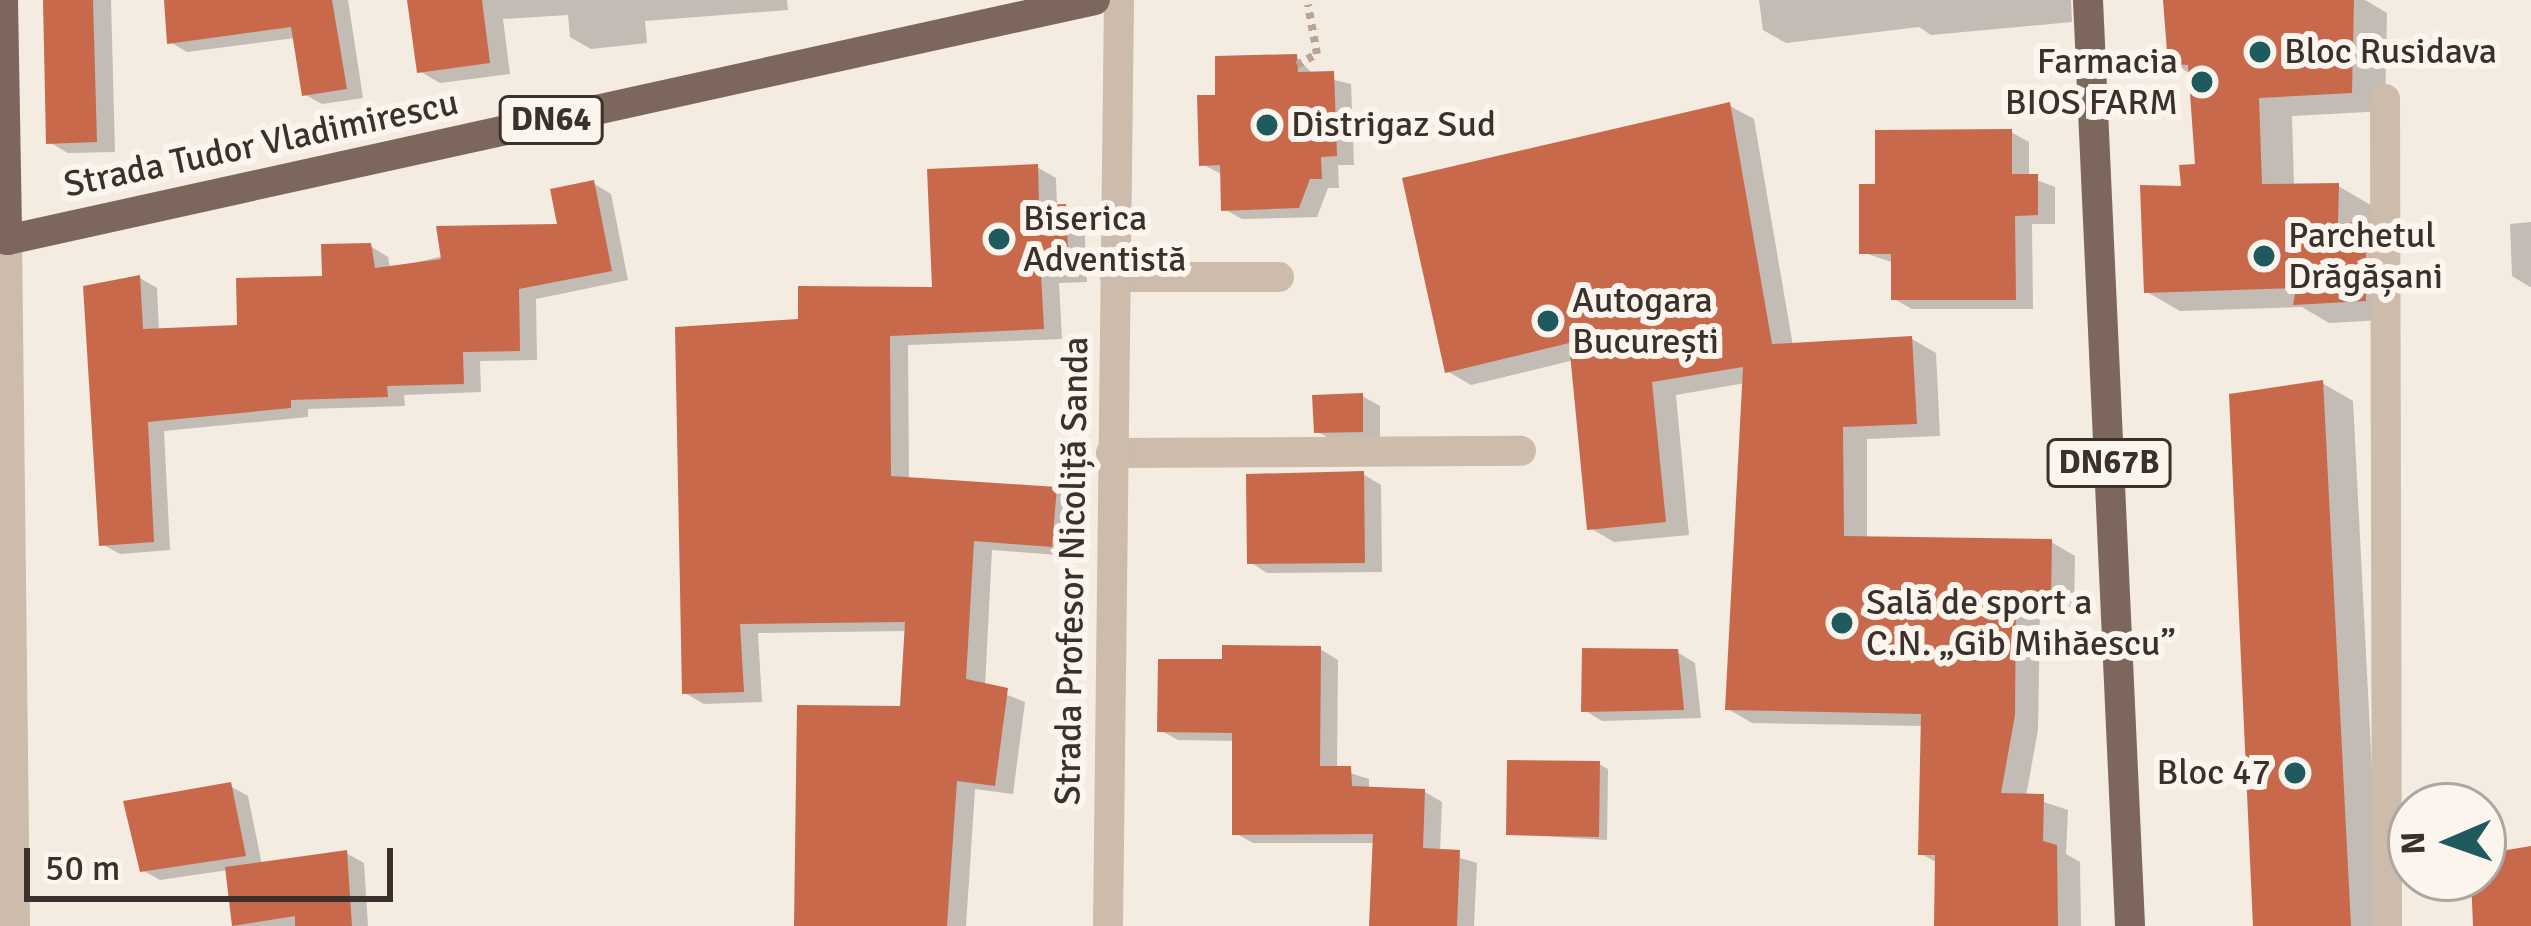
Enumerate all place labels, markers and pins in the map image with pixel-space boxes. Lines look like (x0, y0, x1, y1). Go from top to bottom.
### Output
place label: Bloc Rusidava (2284, 30, 2497, 74)
place label: Farmacia BIOS FARM (2005, 39, 2178, 124)
marker: Bloc Rusidava (2247, 39, 2273, 65)
marker: Farmacia BIOS FARM (2189, 69, 2215, 95)
place label: Distrigaz Sud (1291, 103, 1496, 147)
marker: Distrigaz Sud (1254, 112, 1280, 138)
place label: Biserica Adventistă (1023, 196, 1187, 281)
place label: Parchetul Drăgășani (2288, 213, 2443, 298)
marker: Biserica Adventistă (986, 226, 1012, 252)
marker: Parchetul Drăgășani (2251, 243, 2277, 269)
place label: Autogara București (1572, 278, 1719, 363)
marker: Autogara București (1535, 308, 1561, 334)
place label: Sală de sport a C.N. „Gib Mihăescu” (1866, 580, 2176, 665)
marker: Sală de sport a C.N. „Gib Mihăescu” (1829, 610, 1855, 636)
place label: Bloc 47 (2157, 751, 2271, 795)
marker: Bloc 47 (2282, 760, 2308, 786)

